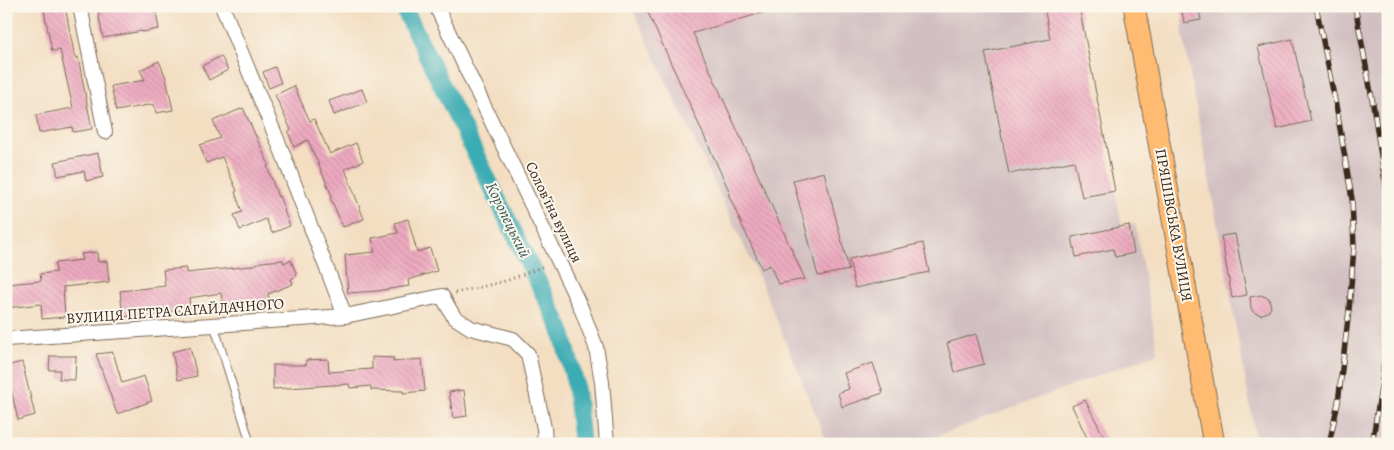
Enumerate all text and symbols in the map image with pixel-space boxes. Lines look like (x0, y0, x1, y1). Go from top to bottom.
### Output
street label: ПРЯШІВСЬКА ВУЛИЦЯ (1151, 147, 1197, 303)
street label: Соловʼїна вулиця (521, 158, 587, 266)
water label: Коропецький (480, 178, 536, 262)
street label: ВУЛИЦЯ ПЕТРА САГАЙДАЧНОГО (65, 293, 285, 329)

